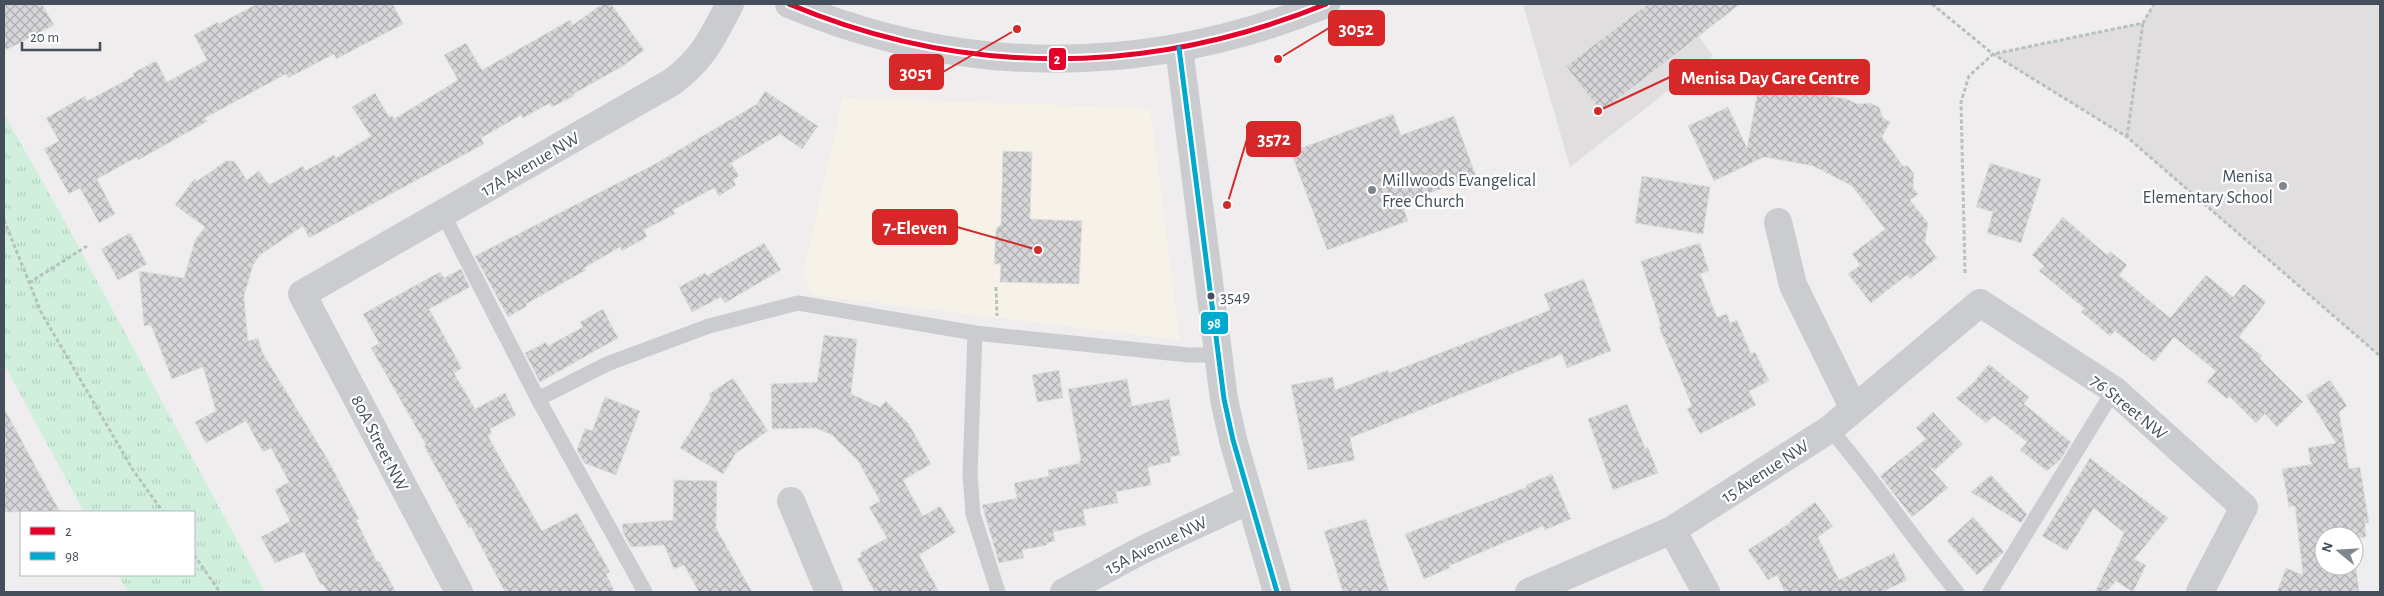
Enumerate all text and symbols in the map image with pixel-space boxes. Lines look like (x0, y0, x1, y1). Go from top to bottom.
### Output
callout: 3052 (1329, 11, 1384, 45)
scale bar (22, 20, 100, 52)
text: 3052 (1338, 20, 1374, 39)
text: 20 m (30, 30, 59, 45)
line badge: 2 (1048, 47, 1067, 71)
text: 2 (1054, 53, 1061, 67)
callout: 3051 (890, 55, 943, 89)
callout: Menisa Day Care Centre (1670, 60, 1869, 94)
text: 3051 (899, 64, 933, 83)
text: Menisa Day Care Centre (1681, 69, 1859, 88)
callout: 3572 (1247, 122, 1300, 156)
street label: 17A Avenue NW (478, 129, 583, 200)
text: 3572 (1257, 130, 1291, 149)
place label: Menisa Elementary School (2143, 168, 2273, 207)
place label: Millwoods Evangelical Free Church (1382, 172, 1536, 211)
marker: Menisa Elementary School (2277, 180, 2289, 192)
marker: Millwoods Evangelical Free Church (1366, 184, 1378, 196)
callout: 7-Eleven (873, 210, 957, 244)
text: 7-Eleven (883, 219, 947, 238)
place label: 3549 (1220, 288, 1250, 305)
marker: 3549 (1206, 291, 1216, 301)
line badge: 98 (1200, 311, 1229, 335)
text: 98 (1207, 317, 1221, 331)
street label: 76 Street NW (2087, 372, 2170, 444)
street label: 80A Street NW (347, 393, 411, 494)
street label: 15 Avenue NW (1719, 437, 1812, 507)
legend (20, 511, 195, 576)
street label: 15A Avenue NW (1103, 514, 1210, 578)
text: 2 (65, 524, 72, 539)
north arrow (2314, 526, 2364, 576)
text: N (2319, 540, 2336, 554)
text: 98 (65, 549, 79, 564)

